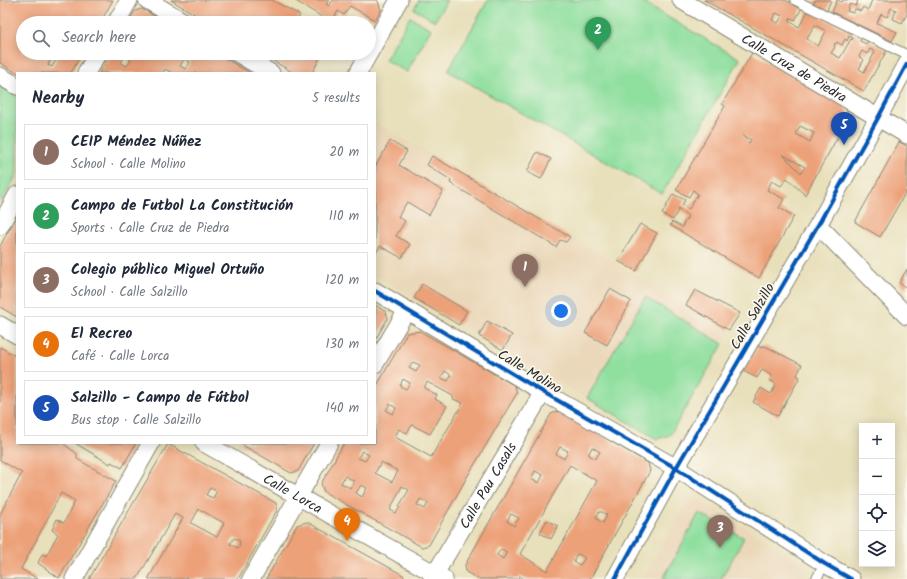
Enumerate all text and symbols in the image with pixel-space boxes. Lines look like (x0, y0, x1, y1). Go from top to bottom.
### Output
search box (16, 16, 376, 60)
pin: 2 (585, 17, 611, 50)
text: Search here (62, 26, 136, 50)
icon: search (30, 27, 52, 49)
street label: Calle Cruz de Piedra (737, 28, 851, 109)
text: Nearby (32, 85, 84, 112)
text: 5 results (312, 88, 360, 109)
pin: 5 (831, 112, 857, 145)
text: CEIP Méndez Núñez (71, 130, 201, 154)
text: 1 (44, 142, 48, 163)
text: 20 m (329, 142, 359, 163)
text: School · Calle Molino (71, 154, 186, 175)
text: Campo de Futbol La Constitución (71, 194, 293, 218)
text: 2 (42, 206, 50, 227)
text: 110 m (329, 206, 359, 227)
text: Sports · Calle Cruz de Piedra (71, 218, 229, 239)
pin: 1 (512, 254, 538, 287)
text: Colegio público Miguel Ortuño (71, 258, 264, 282)
text: 3 (42, 270, 50, 291)
text: 120 m (325, 270, 359, 291)
street label: Calle Salzillo (725, 279, 781, 354)
text: School · Calle Salzillo (71, 282, 188, 303)
your location (551, 301, 571, 321)
text: El Recreo (71, 322, 132, 346)
text: 4 (42, 334, 50, 355)
text: 130 m (325, 334, 359, 355)
street label: Calle Molino (493, 344, 566, 400)
text: Café · Calle Lorca (71, 346, 169, 367)
text: Salzillo - Campo de Fútbol (71, 386, 249, 410)
text: 5 (43, 398, 49, 419)
text: 140 m (326, 398, 359, 419)
text: Bus stop · Calle Salzillo (71, 410, 201, 431)
map controls (859, 423, 895, 567)
button: + (859, 423, 895, 459)
street label: Calle Pau Casals (454, 438, 523, 533)
button: − (859, 459, 895, 495)
street label: Calle Lorca (258, 469, 326, 520)
button: locate (859, 495, 895, 531)
pin: 4 (334, 508, 360, 541)
pin: 3 (707, 515, 733, 548)
button: layers (859, 531, 895, 567)

